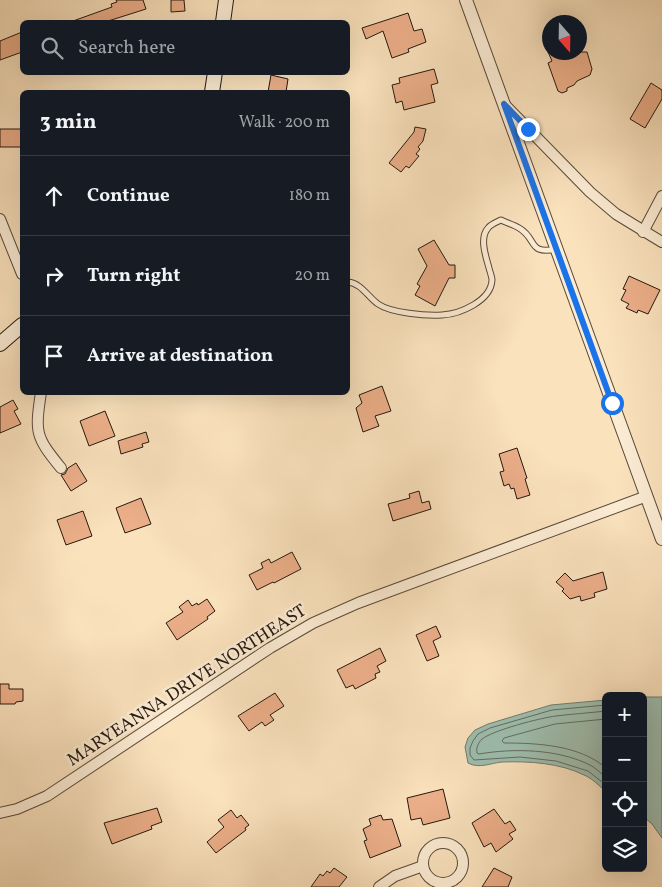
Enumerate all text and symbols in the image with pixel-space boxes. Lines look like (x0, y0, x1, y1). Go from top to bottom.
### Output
north arrow (542, 15, 587, 60)
search box (20, 20, 350, 75)
icon: search (38, 34, 66, 62)
text: Search here (78, 35, 175, 61)
text: 3 min (40, 108, 96, 137)
text: Walk · 200 m (239, 112, 330, 134)
route end (517, 118, 540, 141)
icon: ahead (40, 182, 68, 210)
text: Continue (87, 183, 170, 209)
text: 180 m (289, 185, 330, 207)
icon: right (40, 262, 68, 290)
text: Turn right (87, 263, 180, 289)
text: 20 m (295, 265, 330, 287)
icon: arrive (40, 342, 68, 370)
text: Arrive at destination (87, 343, 273, 369)
route start (601, 392, 624, 415)
street label: MARYEANNA DRIVE NORTHEAST (62, 599, 312, 773)
map controls (602, 692, 647, 872)
button: + (602, 692, 647, 737)
button: − (602, 737, 647, 782)
button: locate (602, 782, 647, 827)
button: layers (602, 827, 647, 872)

